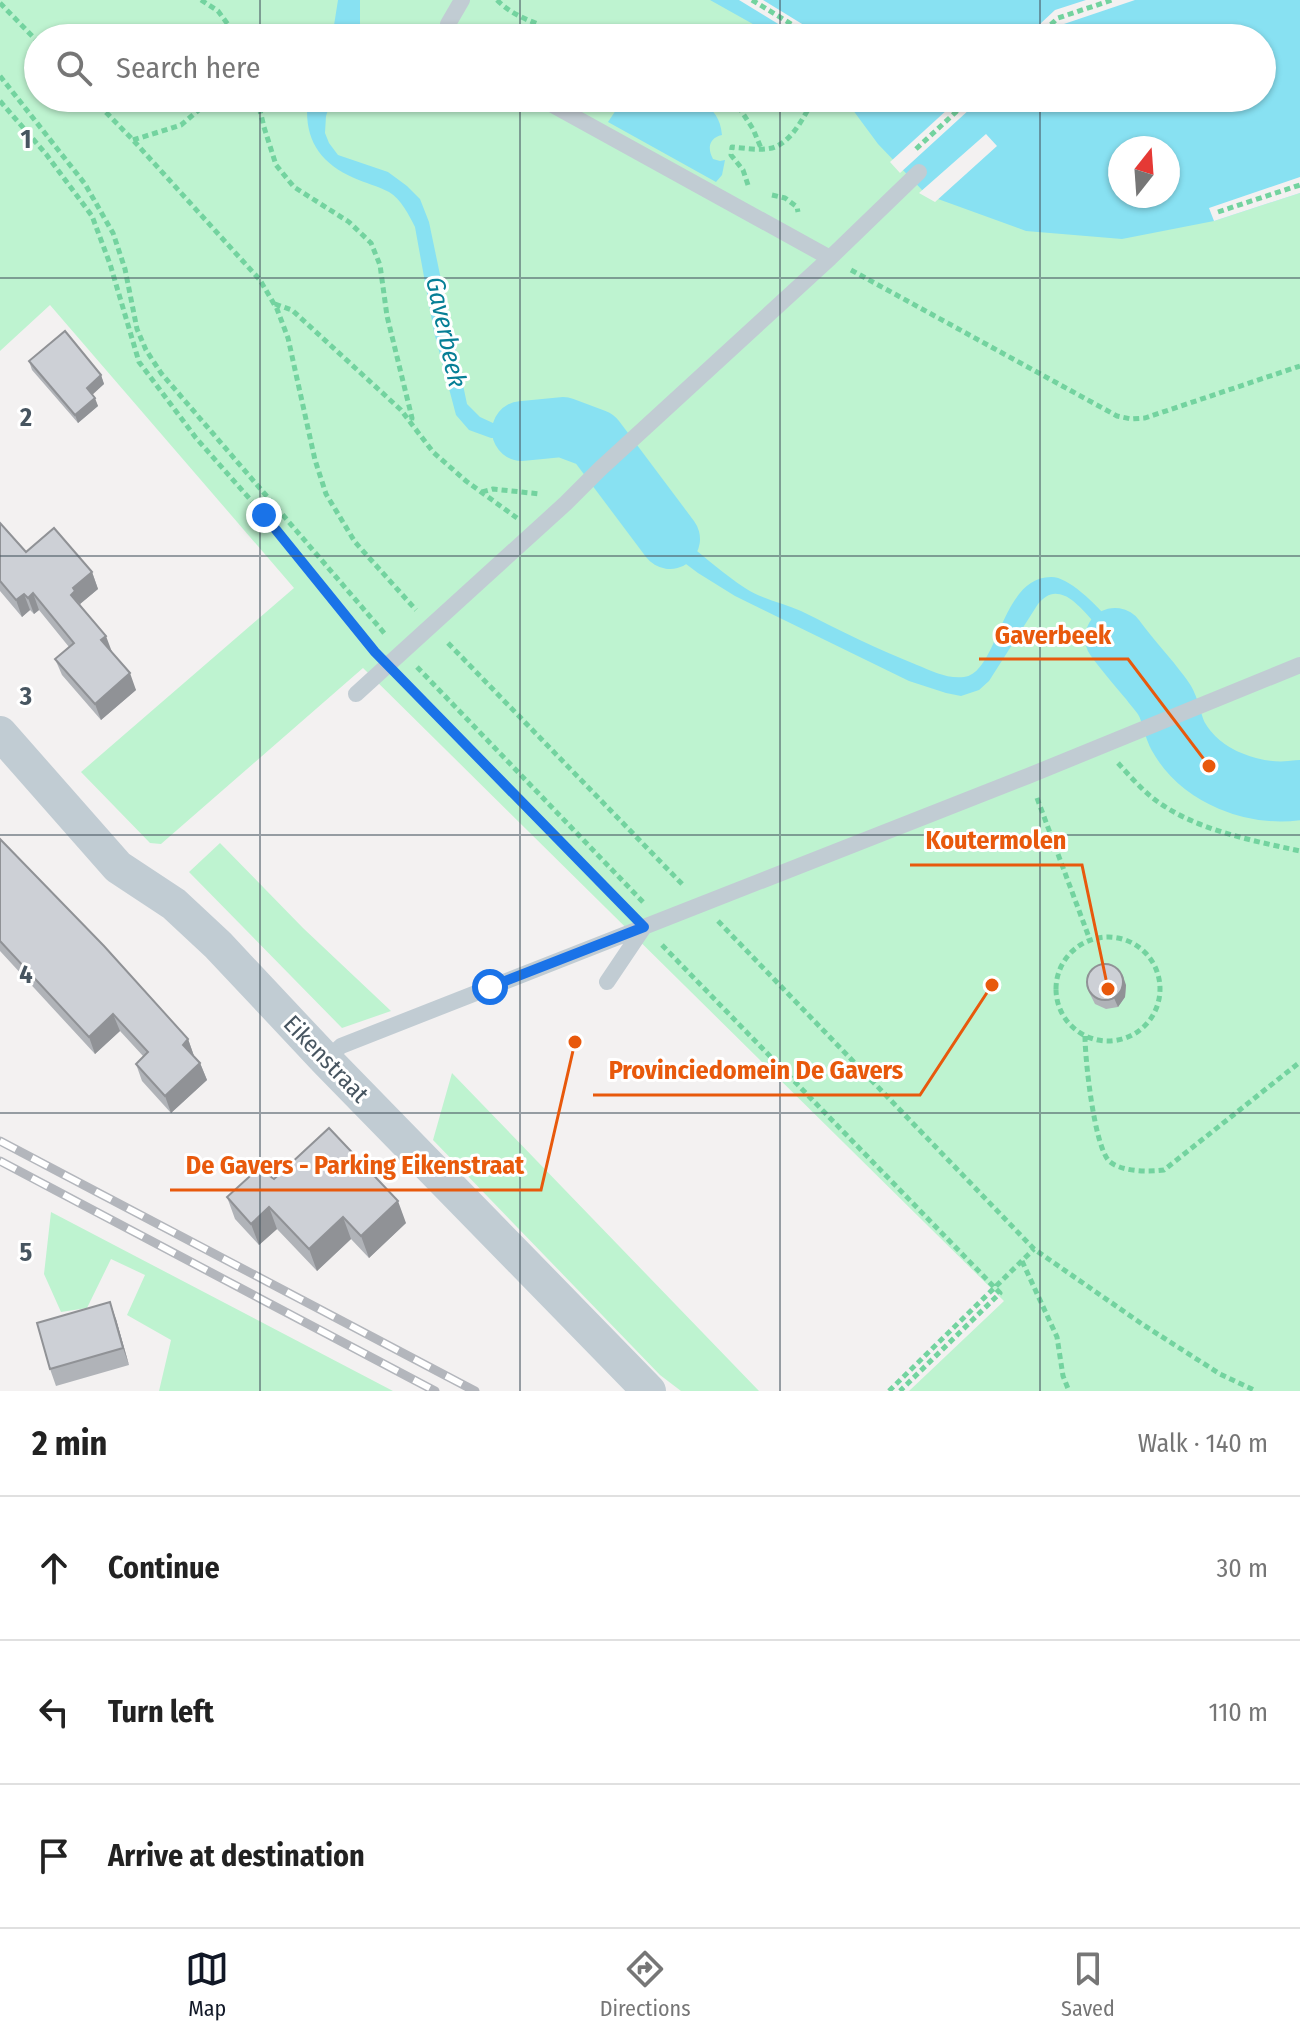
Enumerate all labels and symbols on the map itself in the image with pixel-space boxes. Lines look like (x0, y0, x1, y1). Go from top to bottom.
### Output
text: 1 (21, 124, 32, 155)
north arrow (1108, 136, 1180, 208)
water label: Gaverbeek (419, 274, 473, 390)
text: 2 (19, 402, 32, 433)
route end (246, 497, 282, 533)
callout: Gaverbeek (979, 609, 1128, 659)
text: Gaverbeek (995, 620, 1112, 651)
text: 3 (19, 681, 32, 712)
callout: Koutermolen (910, 815, 1082, 865)
text: Koutermolen (926, 825, 1066, 856)
text: 4 (19, 959, 33, 990)
route start (472, 969, 508, 1005)
street label: Eikenstraat (278, 1010, 374, 1108)
callout: Provinciedomein De Gavers (593, 1045, 920, 1095)
text: Provinciedomein De Gavers (609, 1055, 903, 1086)
callout: De Gavers - Parking Eikenstraat (170, 1140, 541, 1190)
text: De Gavers - Parking Eikenstraat (186, 1150, 525, 1181)
text: 5 (20, 1237, 33, 1268)

